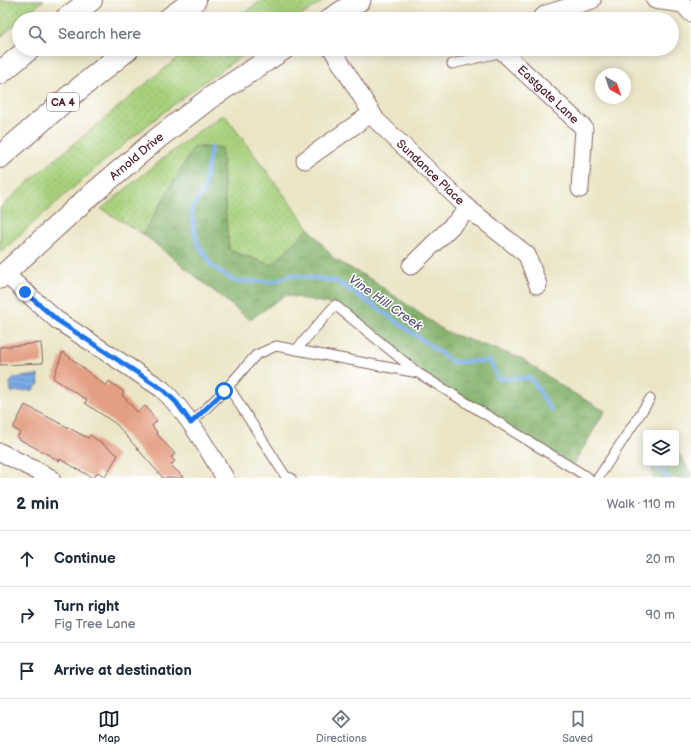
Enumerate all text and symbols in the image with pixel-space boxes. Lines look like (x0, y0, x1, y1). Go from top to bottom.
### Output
search box (12, 12, 679, 56)
icon: search (26, 23, 48, 45)
text: Search here (58, 25, 141, 44)
street label: Eastgate Lane (514, 62, 582, 127)
north arrow (595, 68, 631, 104)
road number: CA 4 (47, 93, 79, 111)
street label: Arnold Drive (107, 129, 167, 184)
street label: Sundance Place (393, 137, 467, 209)
water label: Vine Hill Creek (345, 272, 426, 334)
route end (16, 283, 34, 301)
route start (215, 382, 233, 400)
map controls (643, 430, 679, 466)
button: layers (643, 430, 679, 466)
text: 2 min (16, 494, 59, 514)
text: Walk · 110 m (607, 496, 675, 512)
icon: ahead (16, 548, 38, 570)
text: Continue (54, 549, 116, 568)
text: 20 m (645, 551, 675, 567)
text: Turn right (54, 597, 119, 616)
icon: right (16, 604, 38, 626)
text: 90 m (646, 607, 675, 623)
text: Fig Tree Lane (54, 616, 135, 632)
icon: arrive (16, 660, 38, 682)
text: Arrive at destination (54, 661, 192, 680)
tab: Map (98, 708, 120, 745)
tab: Directions (316, 708, 366, 745)
tab: Saved (562, 708, 593, 745)

